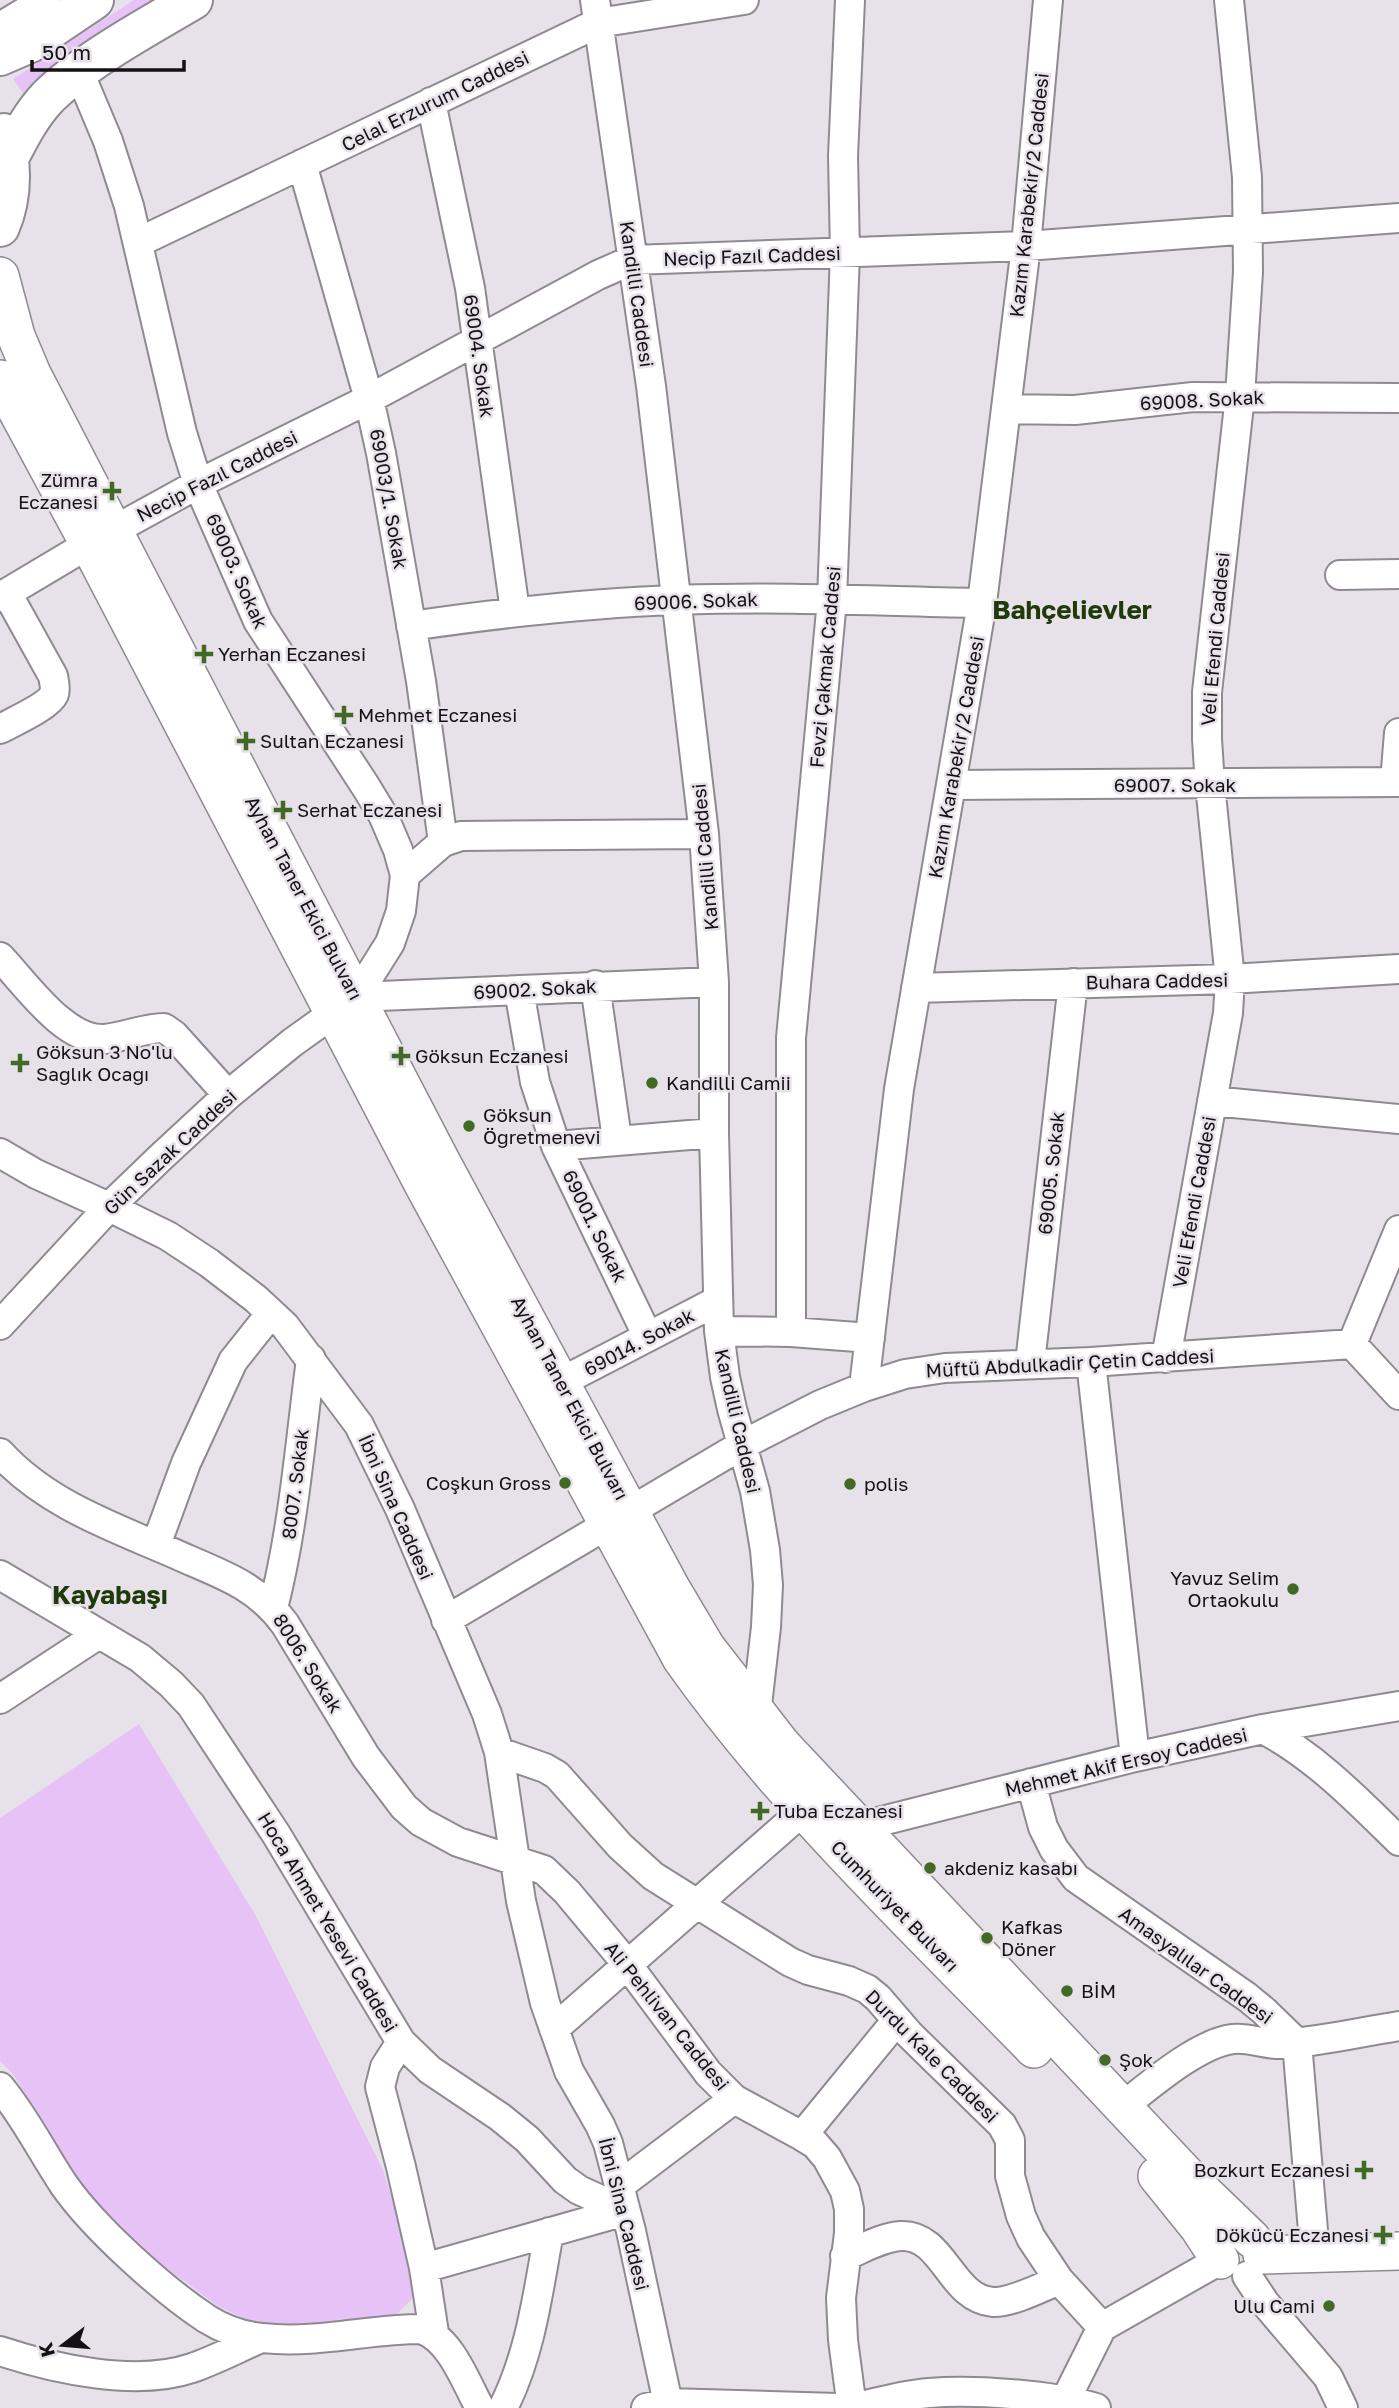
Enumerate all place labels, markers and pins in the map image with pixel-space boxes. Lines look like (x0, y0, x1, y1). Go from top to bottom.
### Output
place label: Zümra Eczanesi (18, 468, 98, 513)
marker: Zümra Eczanesi (104, 483, 120, 499)
place label: Yerhan Eczanesi (218, 642, 366, 665)
marker: Yerhan Eczanesi (196, 646, 212, 662)
place label: Mehmet Eczanesi (358, 703, 517, 726)
marker: Mehmet Eczanesi (336, 707, 352, 723)
place label: Sultan Eczanesi (260, 729, 404, 752)
marker: Sultan Eczanesi (238, 733, 254, 749)
place label: Serhat Eczanesi (297, 798, 442, 821)
marker: Serhat Eczanesi (275, 802, 291, 818)
place label: Göksun 3 No'lu Sağlık Ocağı (36, 1040, 173, 1085)
place label: Göksun Eczanesi (415, 1044, 569, 1067)
marker: Göksun Eczanesi (393, 1048, 409, 1064)
marker: Göksun 3 No'lu Sağlık Ocağı (10, 1053, 30, 1073)
place label: Kandilli Camii (666, 1071, 791, 1094)
marker: Kandilli Camii (644, 1075, 660, 1091)
place label: Göksun Öğretmenevi (483, 1103, 600, 1148)
marker: Göksun Öğretmenevi (461, 1118, 477, 1134)
place label: Coşkun Gross (426, 1471, 551, 1494)
place label: polis (864, 1472, 908, 1495)
marker: Coşkun Gross (557, 1475, 573, 1491)
marker: polis (842, 1476, 858, 1492)
place label: Yavuz Selim Ortaokulu (1170, 1566, 1279, 1611)
marker: Yavuz Selim Ortaokulu (1285, 1581, 1301, 1597)
place label: Tuba Eczanesi (774, 1799, 903, 1822)
marker: Tuba Eczanesi (752, 1803, 768, 1819)
place label: akdeniz kasabı (944, 1856, 1078, 1879)
marker: akdeniz kasabı (922, 1860, 938, 1876)
place label: Kafkas Döner (1001, 1915, 1063, 1960)
marker: Kafkas Döner (979, 1930, 995, 1946)
place label: BİM (1081, 1979, 1116, 2002)
marker: BİM (1059, 1983, 1075, 1999)
place label: Şok (1119, 2048, 1154, 2071)
marker: Şok (1097, 2052, 1113, 2068)
place label: Bozkurt Eczanesi (1194, 2158, 1350, 2181)
marker: Bozkurt Eczanesi (1356, 2162, 1372, 2178)
place label: Dökücü Eczanesi (1215, 2223, 1369, 2246)
marker: Dökücü Eczanesi (1375, 2227, 1391, 2243)
place label: Ulu Cami (1233, 2294, 1315, 2317)
marker: Ulu Cami (1321, 2298, 1337, 2314)

